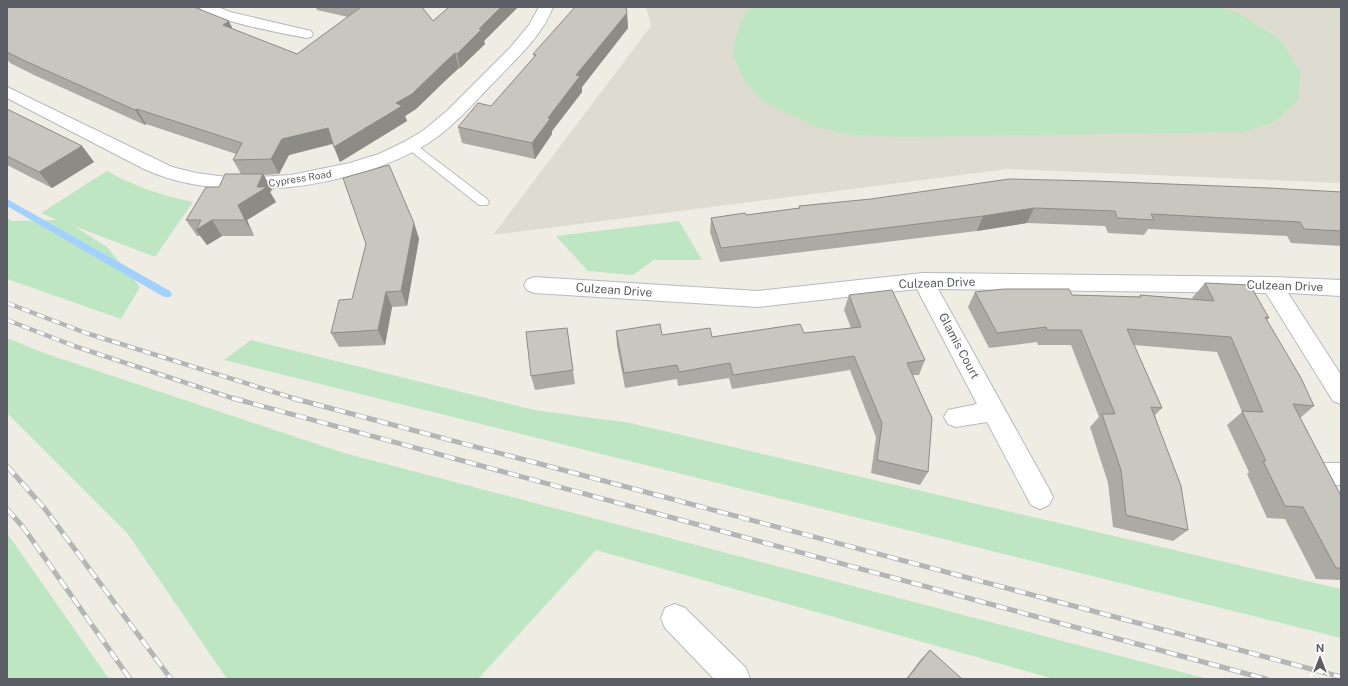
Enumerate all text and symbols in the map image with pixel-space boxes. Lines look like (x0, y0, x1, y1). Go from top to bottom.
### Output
street label: Cypress Road (268, 167, 332, 189)
street label: Culzean Drive (898, 275, 976, 291)
street label: Culzean Drive (1246, 278, 1324, 294)
street label: Culzean Drive (575, 280, 653, 300)
street label: Glamis Court (936, 311, 982, 382)
north arrow (1300, 638, 1340, 678)
text: N (1316, 642, 1324, 654)

